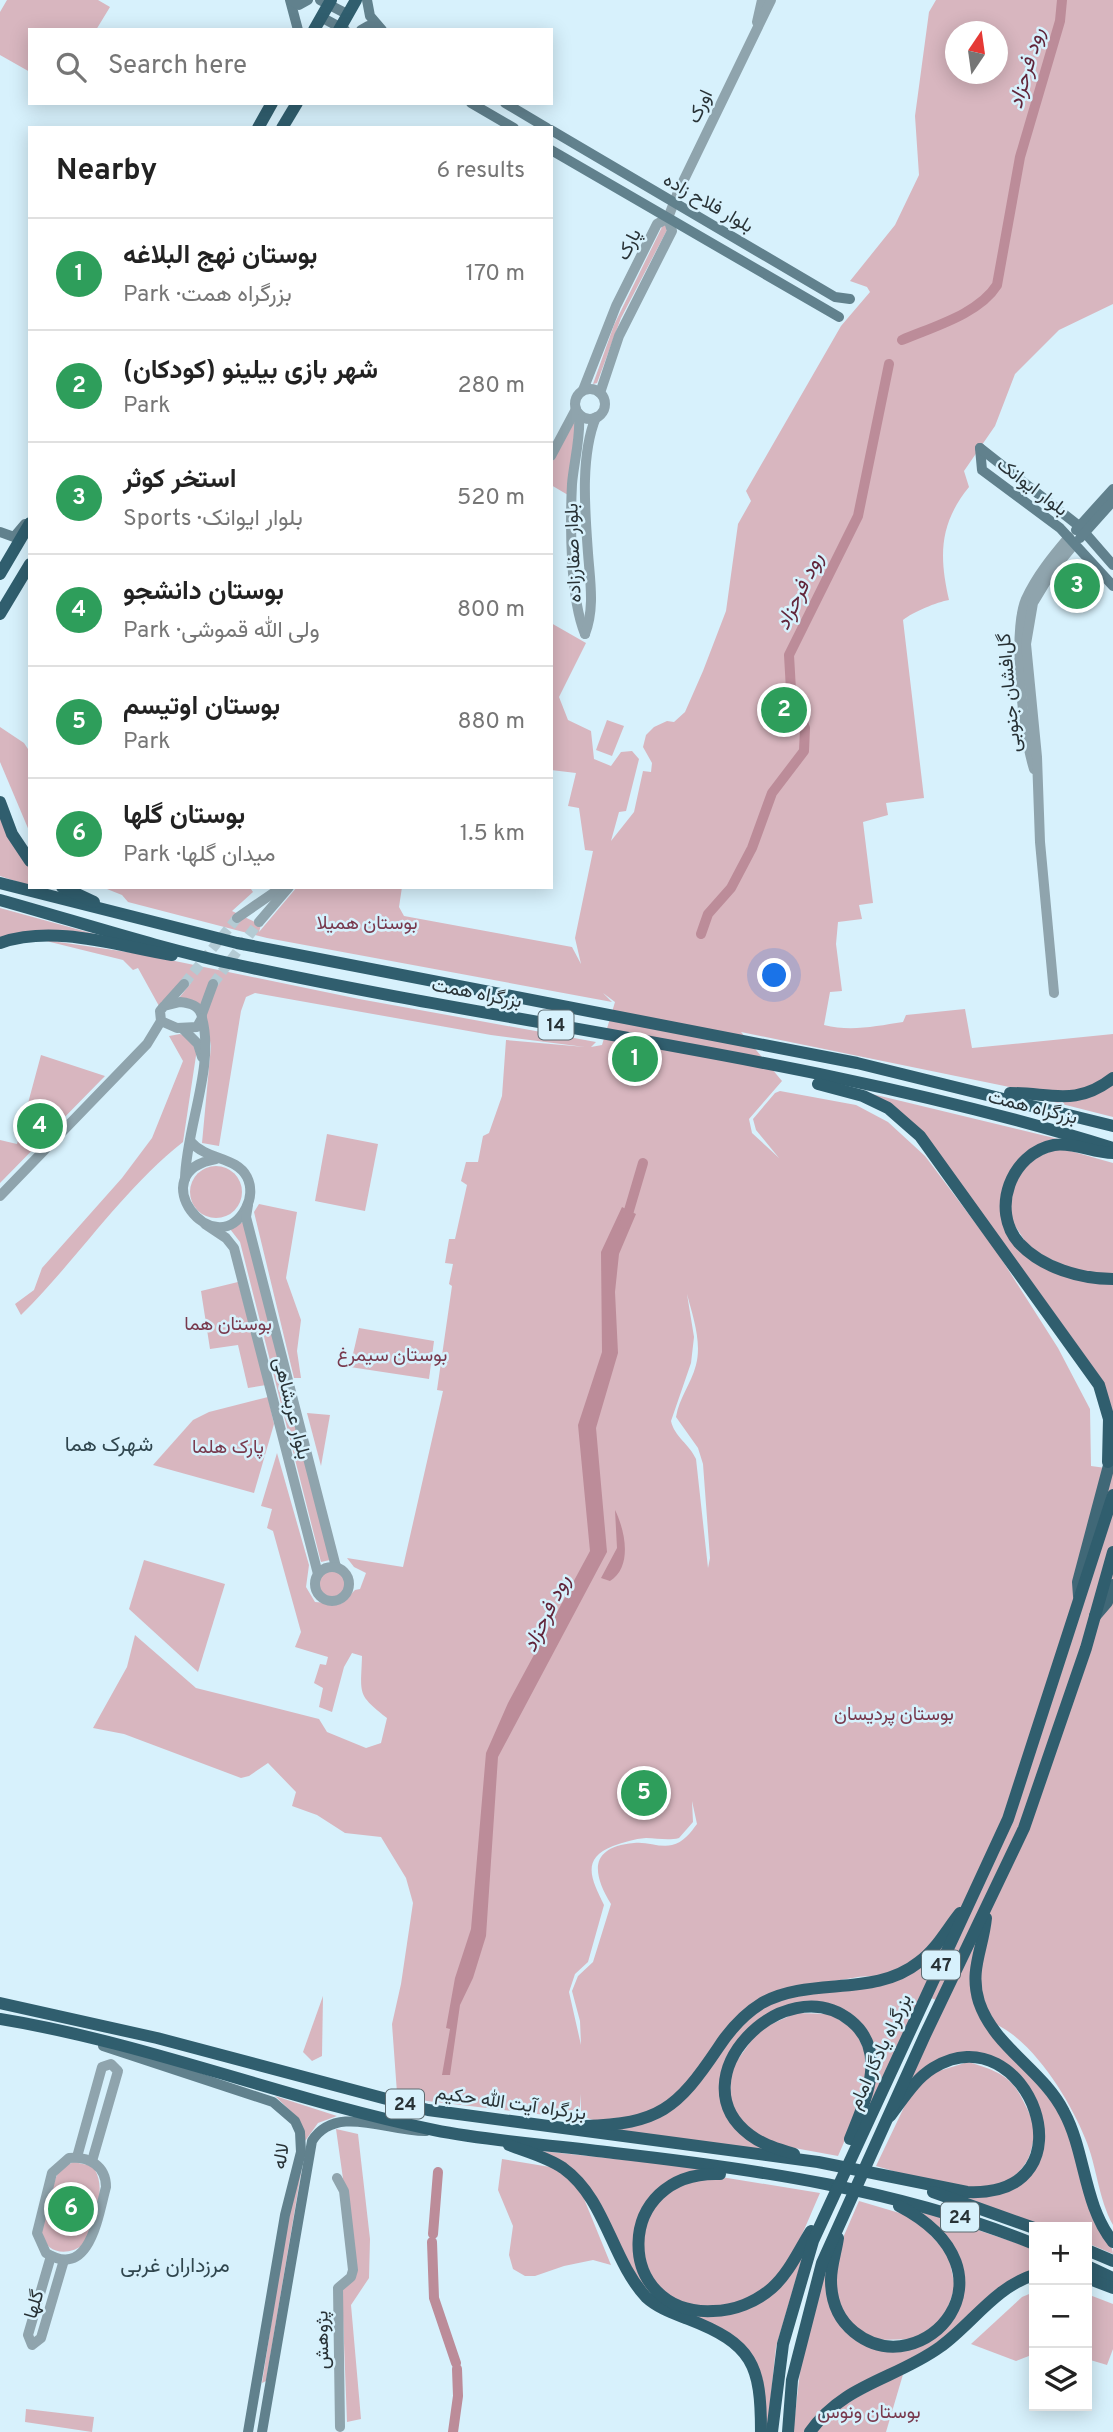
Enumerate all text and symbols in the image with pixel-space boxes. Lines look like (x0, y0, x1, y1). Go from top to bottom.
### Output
north arrow (945, 21, 1008, 84)
water label: رود فرحزاد (1003, 25, 1052, 112)
search box (28, 28, 553, 105)
icon: search (52, 48, 90, 86)
text: Search here (108, 50, 247, 83)
street label: اورک (683, 86, 719, 127)
text: Nearby (56, 153, 157, 190)
text: 6 results (437, 157, 525, 186)
street label: بلوار فلاح زاده (659, 168, 757, 239)
street label: پارک (612, 225, 648, 265)
text: بوستان نهج البلاغه (123, 240, 318, 273)
text: 1 (74, 260, 84, 289)
text: 170 m (466, 260, 525, 289)
text: Park · بزرگراه همت (123, 281, 292, 310)
text: شهر بازی بیلینو (کودکان) (123, 355, 378, 388)
text: 2 (72, 372, 86, 401)
text: 280 m (457, 372, 525, 401)
text: Park (123, 392, 170, 421)
street label: بلوار ایوانک (991, 453, 1072, 522)
text: استخر کوثر (123, 464, 236, 497)
text: 3 (72, 484, 86, 513)
text: 520 m (457, 484, 525, 513)
street label: بلوار صفارزاده (560, 503, 588, 603)
text: Sports · بلوار ایوانک (123, 505, 303, 534)
water label: رود فرحزاد (770, 549, 831, 635)
pin: 3 (1054, 560, 1100, 612)
text: بوستان دانشجو (123, 576, 284, 609)
text: 4 (72, 596, 86, 625)
text: 800 m (457, 596, 525, 625)
text: Park · ولی الله قموشی (123, 617, 320, 646)
street label: گل‌افشان جنوبی (993, 632, 1027, 754)
pin: 2 (761, 684, 807, 736)
text: بوستان اوتیسم (123, 691, 280, 724)
text: 5 (72, 708, 86, 737)
text: 880 m (457, 708, 525, 737)
text: Park (123, 728, 170, 757)
text: بوستان گلها (123, 800, 245, 833)
text: 6 (72, 820, 86, 849)
text: 1.5 km (460, 820, 525, 849)
text: Park · میدان گلها (123, 841, 275, 870)
park label: بوستان همیلا (316, 912, 418, 936)
your location (757, 958, 791, 992)
street label: بزرگراه همت (429, 973, 524, 1014)
road number: 14 (538, 1010, 574, 1040)
pin: 1 (612, 1033, 658, 1085)
street label: بزرگراه همت (985, 1085, 1080, 1131)
pin: 4 (17, 1100, 63, 1152)
park label: بوستان هما (184, 1313, 272, 1337)
park label: بوستان سیمرغ (337, 1344, 447, 1368)
street label: بلوار عربشاهی (267, 1355, 315, 1462)
district label: شهرک هما (65, 1432, 153, 1459)
park label: پارک هلما (192, 1436, 264, 1460)
water label: رود فرحزاد (517, 1571, 578, 1657)
park label: بوستان پردیسان (834, 1703, 954, 1727)
pin: 5 (621, 1767, 667, 1819)
road number: 47 (922, 1951, 960, 1980)
street label: بزرگراه یادگار امام (844, 1990, 918, 2113)
street label: بزرگراه آیت الله حکیم (434, 2082, 588, 2126)
road number: 24 (386, 2090, 424, 2118)
street label: لاله (268, 2141, 296, 2171)
pin: 6 (48, 2183, 94, 2235)
road number: 24 (941, 2202, 979, 2232)
map controls (1029, 2222, 1092, 2411)
button: + (1029, 2222, 1092, 2285)
district label: مرزداران غربی (120, 2253, 230, 2280)
button: − (1029, 2285, 1092, 2348)
street label: گلها (19, 2287, 50, 2322)
street label: پژوهش (310, 2310, 336, 2370)
button: layers (1029, 2348, 1092, 2411)
park label: بوستان ونوس (817, 2401, 921, 2425)

